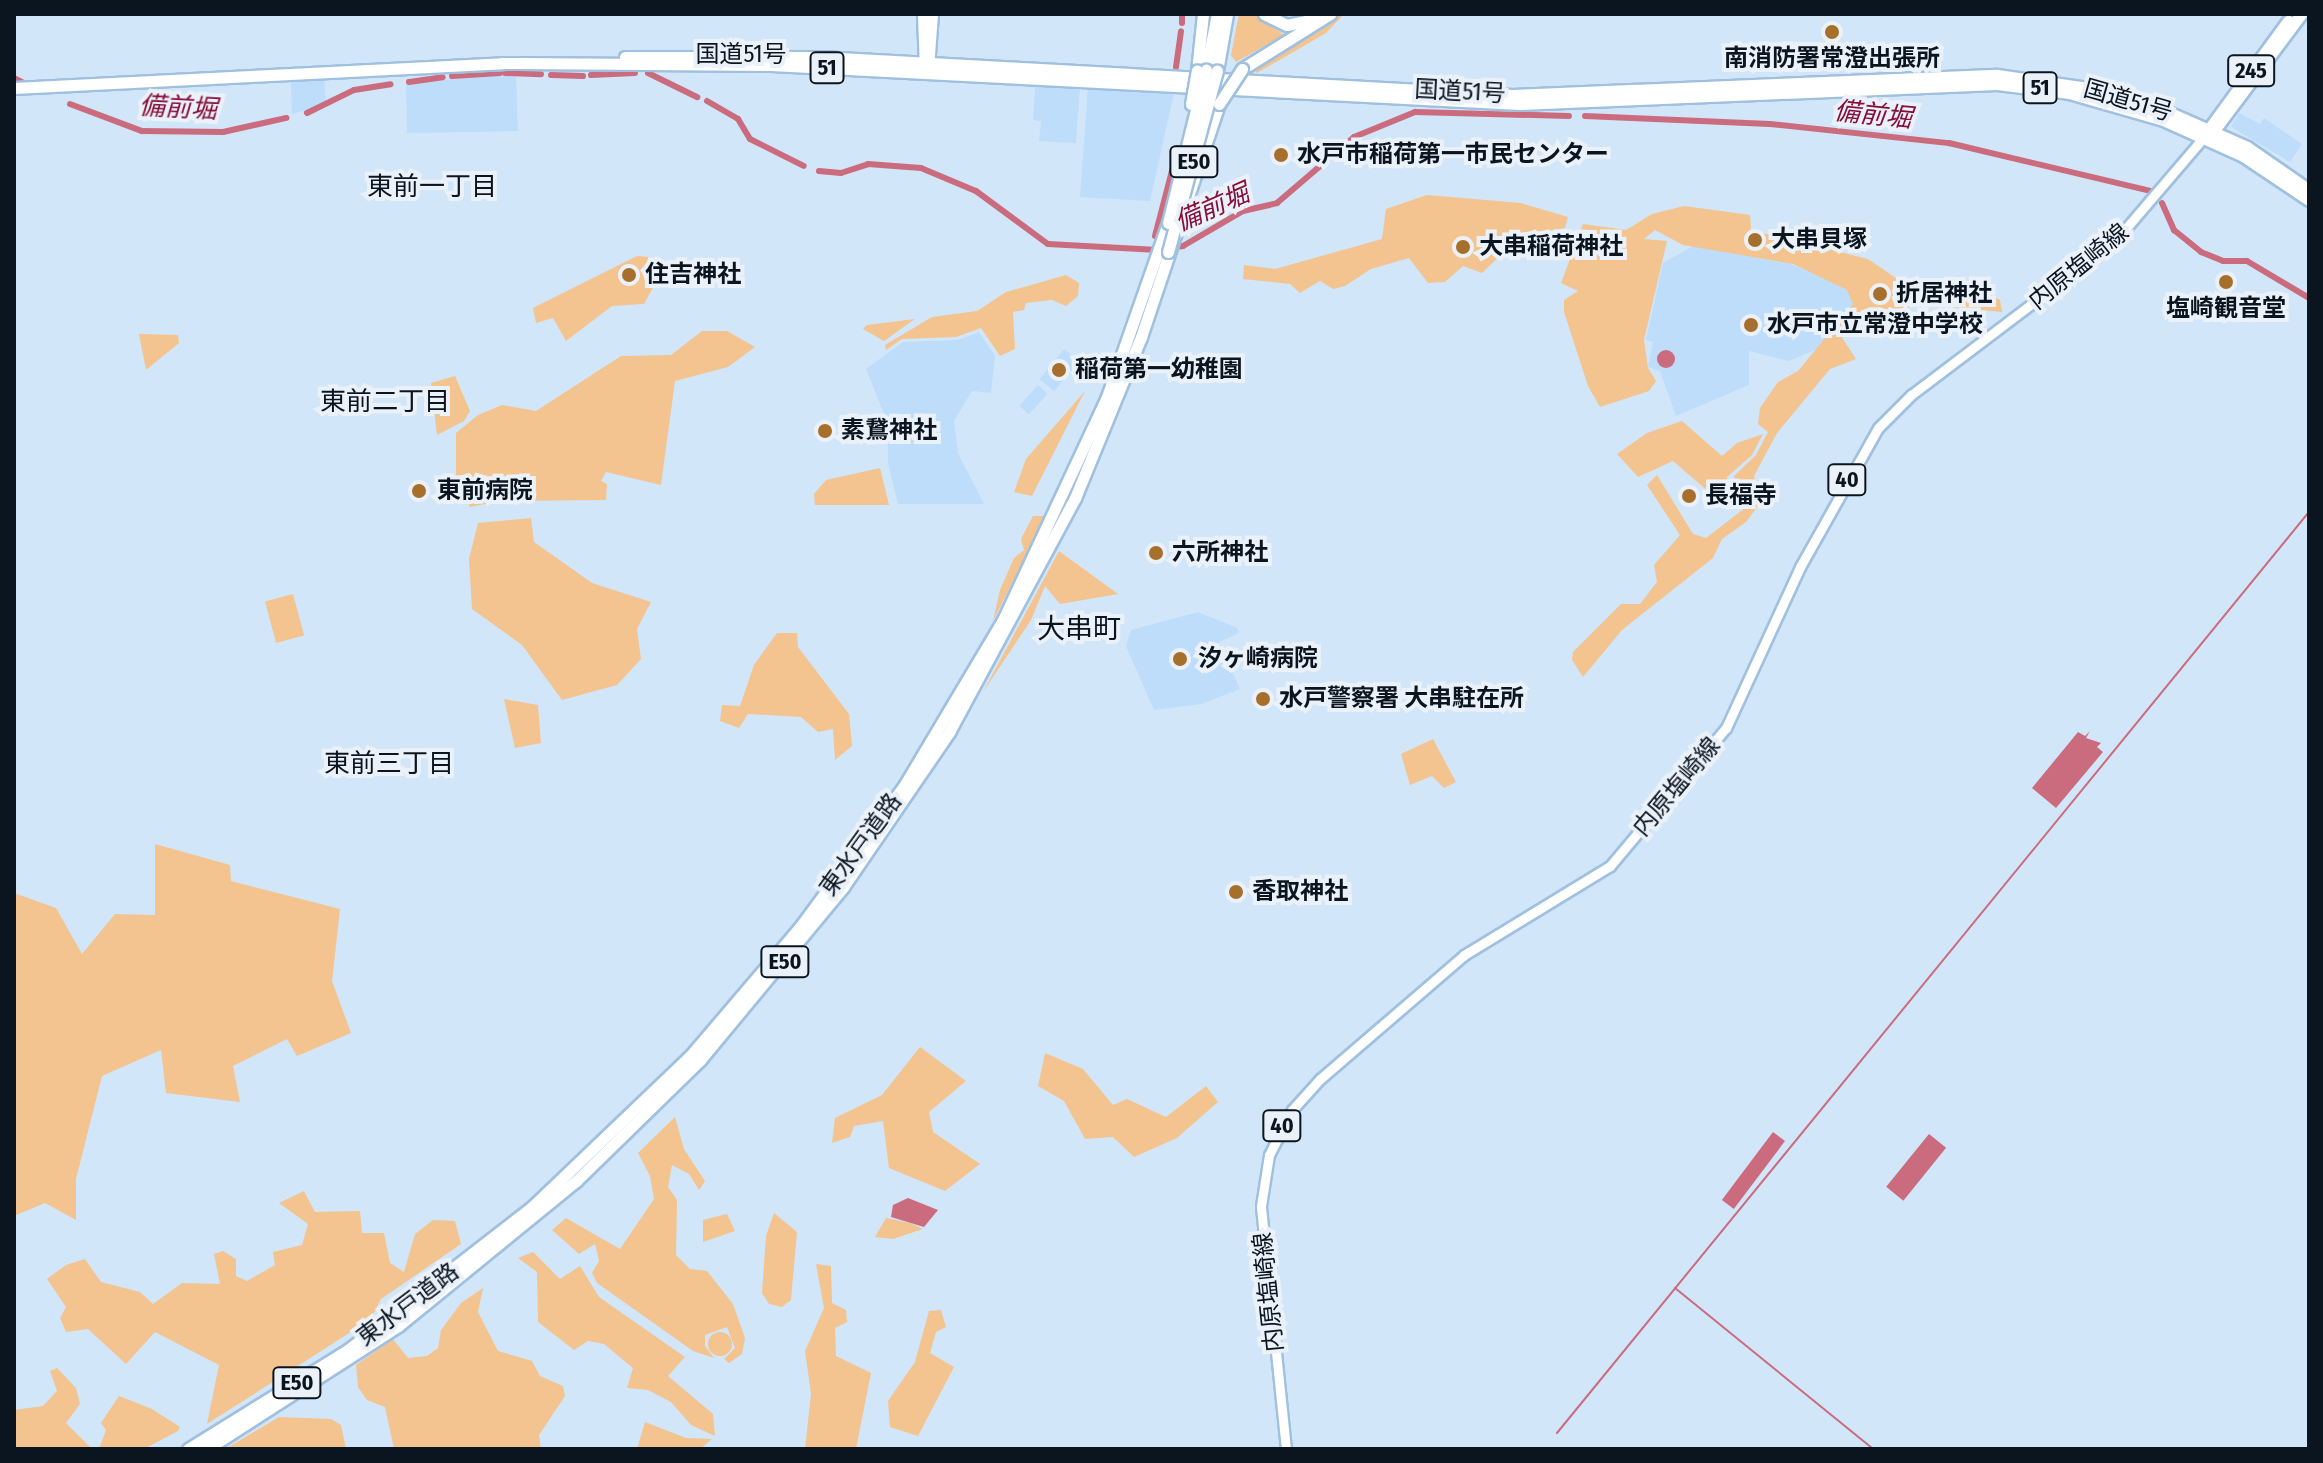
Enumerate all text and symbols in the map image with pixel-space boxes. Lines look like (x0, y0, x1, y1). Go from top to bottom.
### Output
marker: 南消防署常澄出張所 (1823, 23, 1841, 41)
street label: 国道51号 (695, 41, 787, 69)
place label: 南消防署常澄出張所 (1724, 45, 1940, 73)
road number: 51 (809, 50, 845, 86)
road number: 245 (2227, 53, 2275, 89)
road number: 51 (2022, 70, 2058, 106)
street label: 国道51号 (1414, 75, 1506, 109)
street label: 国道51号 (2080, 75, 2176, 127)
water label: 備前堀 (138, 90, 218, 126)
water label: 備前堀 (1833, 95, 1913, 135)
place label: 水戸市稲荷第一市民センター (1297, 141, 1609, 169)
road number: E50 (1168, 144, 1220, 180)
marker: 水戸市稲荷第一市民センター (1272, 146, 1290, 164)
district label: 東前一丁目 (367, 171, 497, 203)
water label: 備前堀 (1170, 178, 1254, 238)
street label: 内原塩崎線 (2023, 218, 2135, 316)
place label: 大串貝塚 (1771, 226, 1867, 254)
marker: 大串貝塚 (1746, 231, 1764, 249)
place label: 大串稲荷神社 (1479, 233, 1623, 261)
marker: 大串稲荷神社 (1454, 238, 1472, 256)
place label: 住吉神社 (645, 261, 741, 289)
marker: 住吉神社 (620, 266, 638, 284)
marker: 塩崎観音堂 (2217, 273, 2235, 291)
place label: 折居神社 (1896, 280, 1992, 308)
marker: 折居神社 (1871, 285, 1889, 303)
place label: 塩崎観音堂 (2166, 295, 2286, 323)
place label: 水戸市立常澄中学校 (1767, 311, 1983, 339)
marker: 水戸市立常澄中学校 (1742, 316, 1760, 334)
place label: 稲荷第一幼稚園 (1075, 356, 1243, 384)
marker: 稲荷第一幼稚園 (1050, 361, 1068, 379)
district label: 東前二丁目 (320, 386, 450, 418)
place label: 素鵞神社 (841, 417, 937, 445)
marker: 素鵞神社 (816, 422, 834, 440)
road number: 40 (1827, 462, 1867, 498)
place label: 東前病院 (437, 477, 533, 505)
marker: 東前病院 (408, 480, 430, 502)
place label: 長福寺 (1705, 482, 1777, 510)
marker: 長福寺 (1680, 487, 1698, 505)
place label: 六所神社 (1172, 539, 1268, 567)
marker: 六所神社 (1147, 544, 1165, 562)
district label: 大串町 (1037, 612, 1121, 646)
place label: 汐ヶ崎病院 (1198, 645, 1318, 673)
marker: 汐ヶ崎病院 (1169, 648, 1191, 670)
place label: 水戸警察署 大串駐在所 (1279, 685, 1524, 713)
marker: 水戸警察署 大串駐在所 (1254, 690, 1272, 708)
street label: 内原塩崎線 (1627, 732, 1727, 842)
district label: 東前三丁目 (324, 748, 454, 780)
street label: 東水戸道路 (814, 788, 908, 902)
place label: 香取神社 (1252, 878, 1348, 906)
marker: 香取神社 (1227, 883, 1245, 901)
road number: E50 (759, 944, 811, 980)
road number: 40 (1262, 1108, 1302, 1144)
street label: 内原塩崎線 (1248, 1231, 1290, 1353)
street label: 東水戸道路 (351, 1257, 465, 1353)
road number: E50 (271, 1365, 323, 1401)

